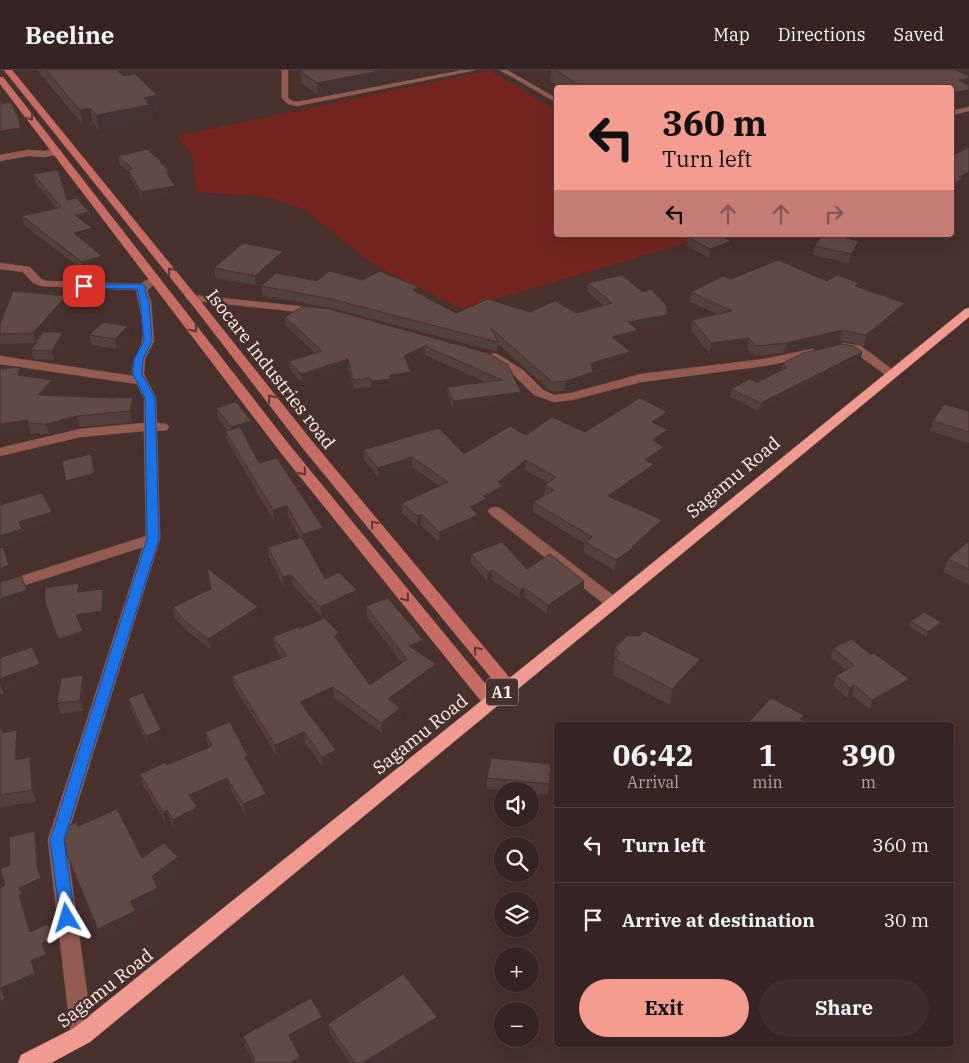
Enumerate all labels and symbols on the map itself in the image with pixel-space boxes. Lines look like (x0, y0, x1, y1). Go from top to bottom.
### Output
one-way arrow (24, 111, 33, 121)
pin (63, 265, 105, 307)
one-way arrow (168, 268, 176, 277)
street label: Isocare Industries road (201, 285, 341, 453)
one-way arrow (188, 323, 197, 333)
one-way arrow (269, 395, 277, 404)
street label: Sagamu Road (681, 431, 785, 523)
one-way arrow (298, 466, 307, 475)
one-way arrow (370, 521, 379, 530)
one-way arrow (400, 592, 408, 601)
one-way arrow (474, 646, 483, 655)
road number: A1 (486, 678, 518, 706)
street label: Sagamu Road (368, 689, 472, 779)
position arrow (40, 891, 92, 943)
street label: Sagamu Road (52, 943, 158, 1033)

